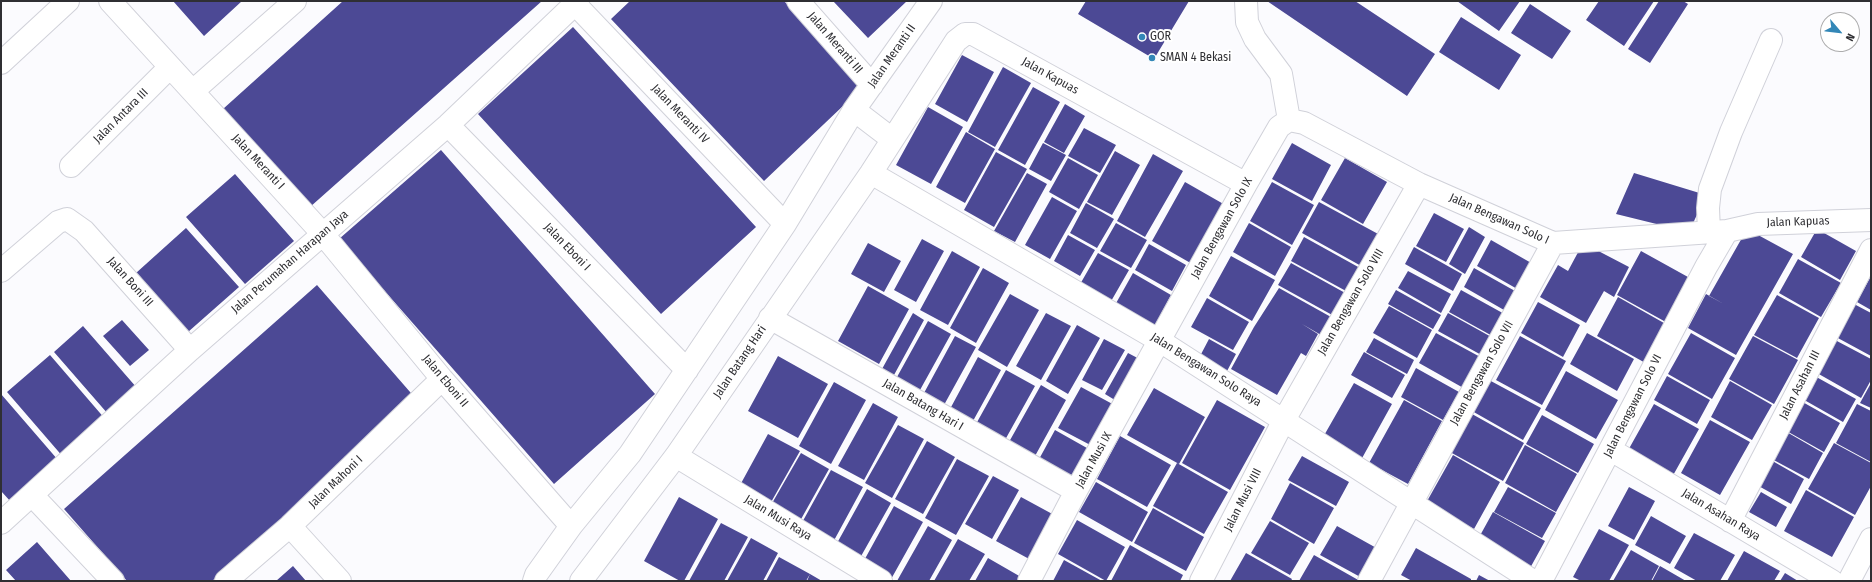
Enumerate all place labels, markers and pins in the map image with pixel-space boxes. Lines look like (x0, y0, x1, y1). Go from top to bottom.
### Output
place label: GOR (1150, 30, 1171, 44)
marker: GOR (1137, 32, 1147, 42)
place label: SMAN 4 Bekasi (1160, 51, 1231, 65)
marker: SMAN 4 Bekasi (1147, 53, 1157, 63)

